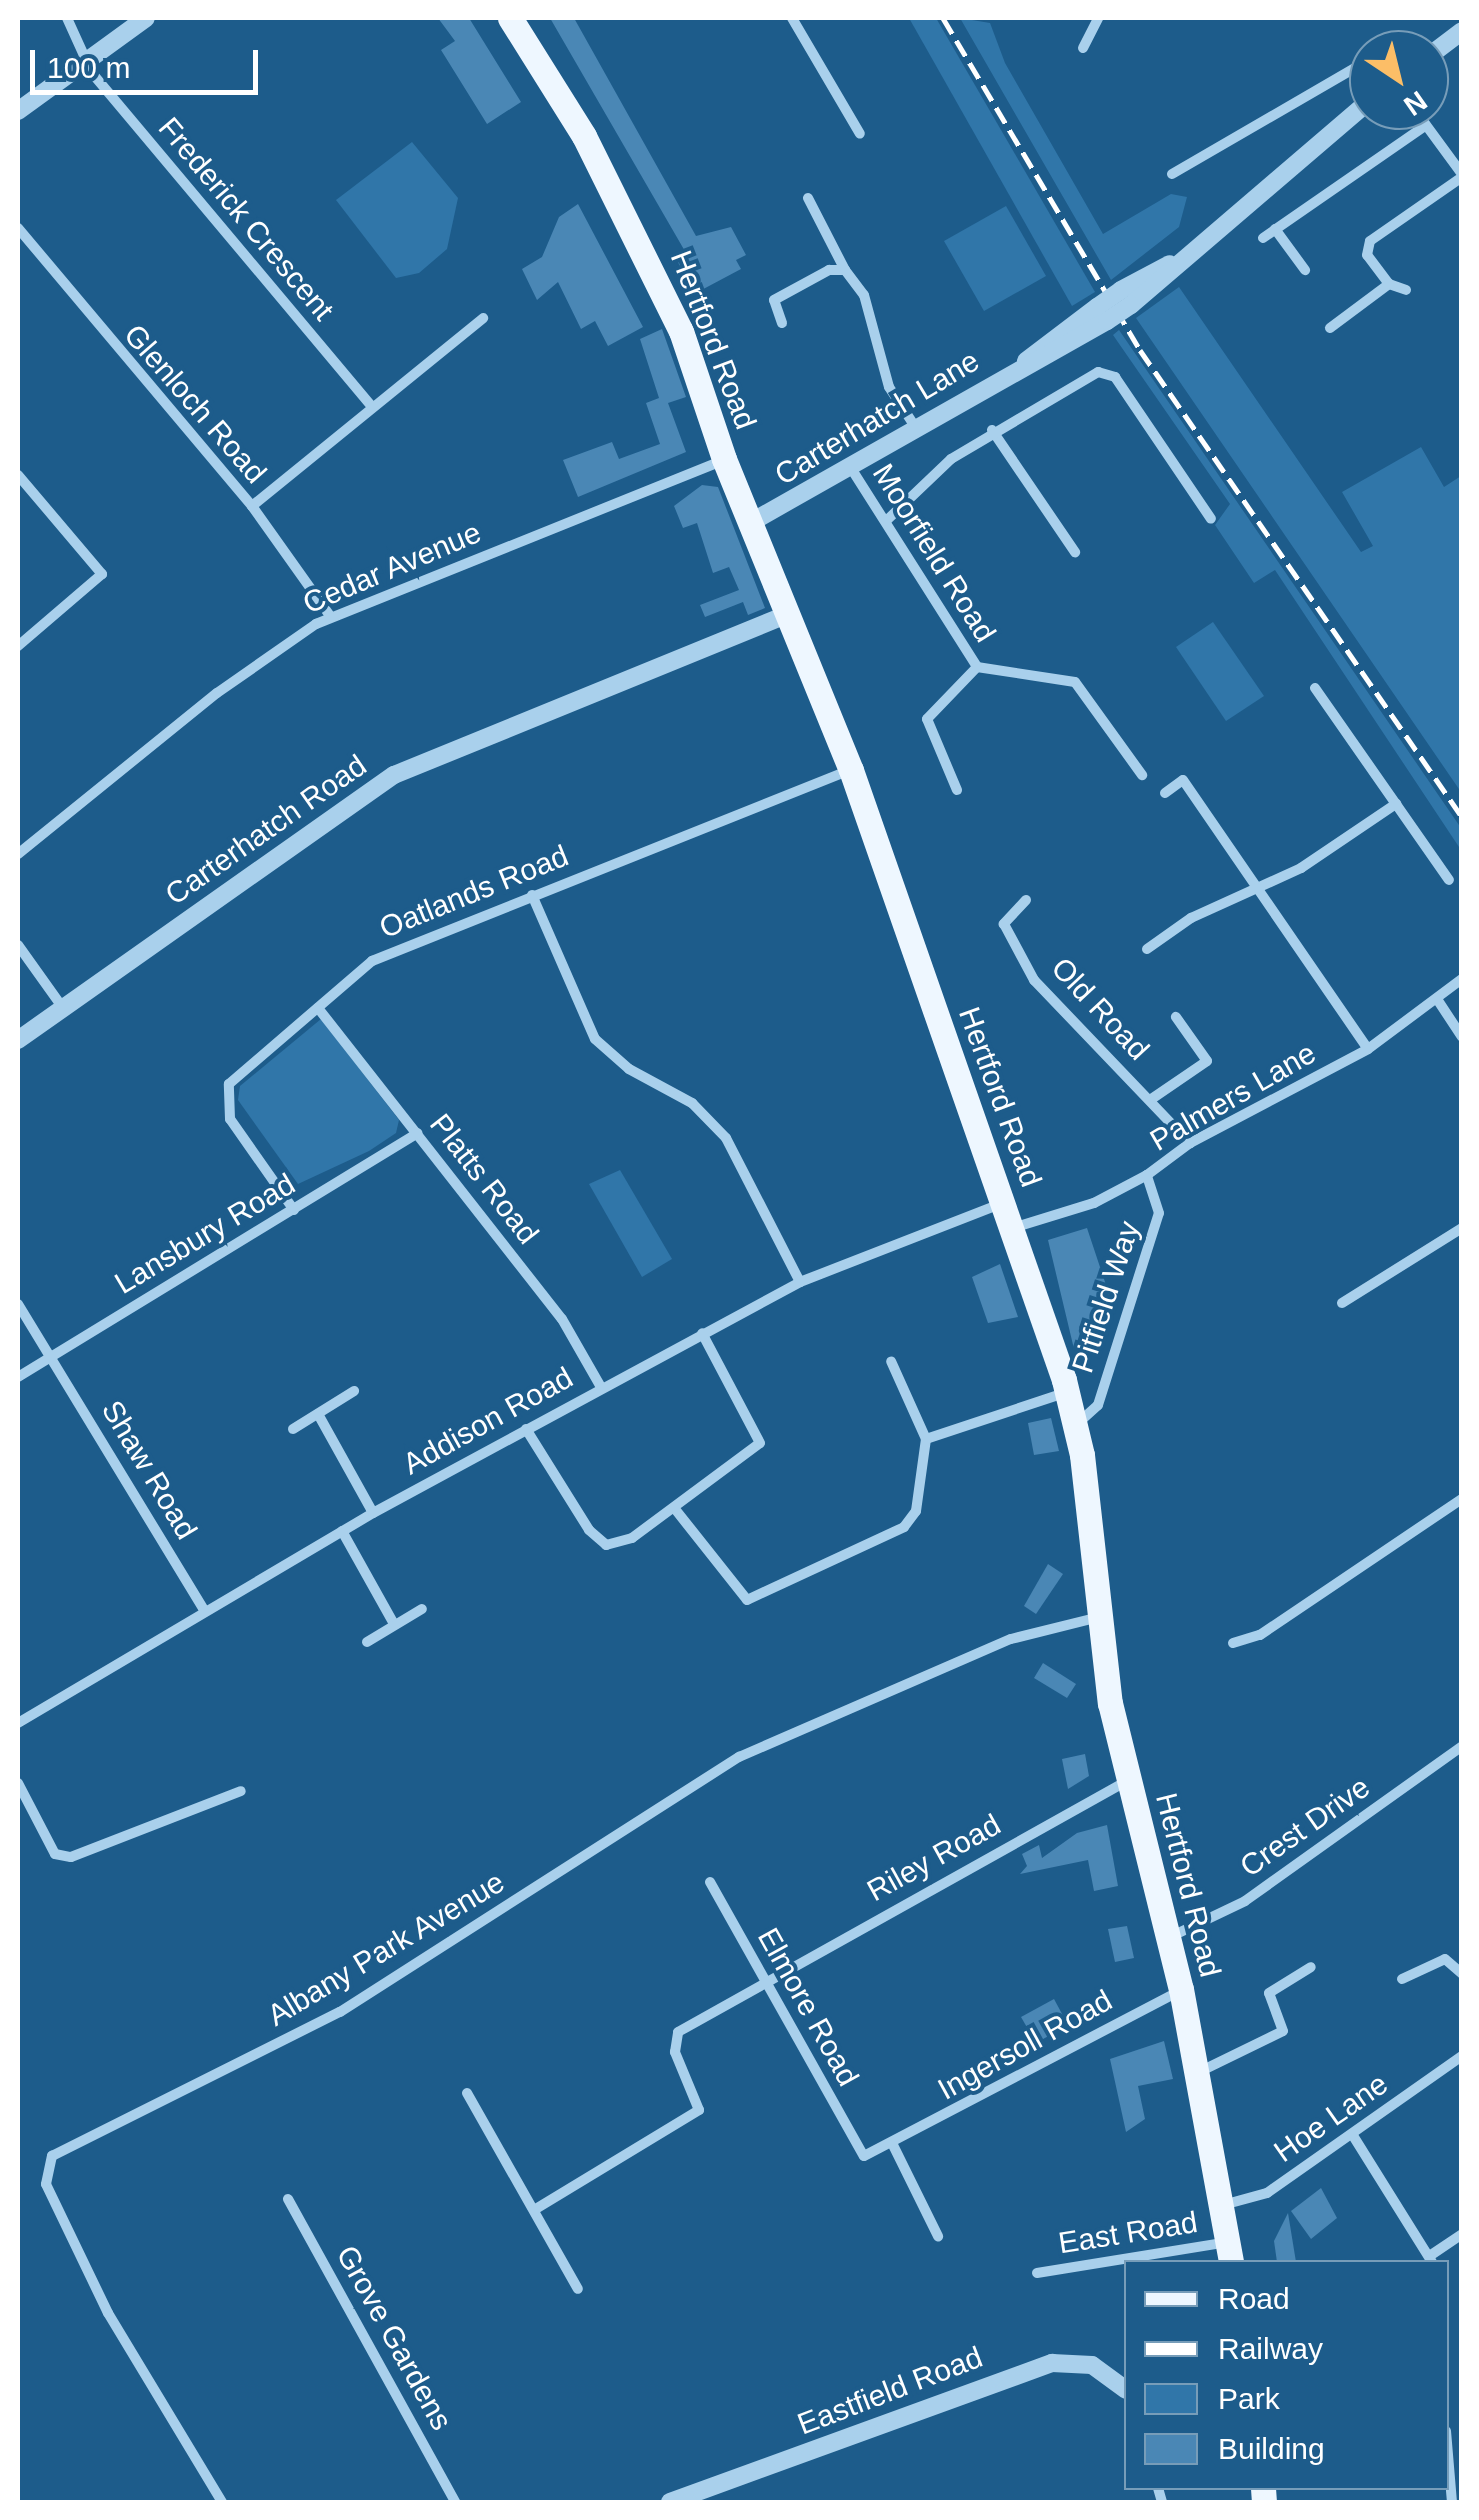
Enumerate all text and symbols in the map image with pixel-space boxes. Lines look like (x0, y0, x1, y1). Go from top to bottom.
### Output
scale bar (35, 30, 262, 92)
north arrow (1349, 30, 1449, 130)
text: 100 m (47, 51, 130, 84)
text: N (1398, 85, 1433, 122)
street label: Frederick Crescent (151, 110, 341, 328)
street label: Hertford Road (662, 246, 764, 434)
street label: Glenloch Road (116, 317, 274, 491)
street label: Carterhatch Lane (768, 343, 986, 493)
street label: Moorfield Road (865, 457, 1003, 649)
street label: Cedar Avenue (297, 514, 487, 622)
street label: Carterhatch Road (159, 747, 373, 913)
street label: Oatlands Road (374, 838, 574, 946)
street label: Old Road (1044, 950, 1156, 1068)
street label: Hertford Road (951, 1002, 1049, 1192)
street label: Palmers Lane (1144, 1035, 1322, 1159)
street label: Platts Road (422, 1107, 546, 1251)
street label: Lansbury Road (109, 1166, 301, 1302)
street label: Pitfield Way (1065, 1217, 1147, 1377)
street label: Addison Road (397, 1360, 579, 1482)
street label: Shaw Road (94, 1394, 204, 1546)
street label: Crest Drive (1233, 1769, 1377, 1885)
street label: Hertford Road (1148, 1789, 1228, 1981)
street label: Riley Road (861, 1807, 1007, 1909)
street label: Albany Park Avenue (260, 1864, 512, 2034)
street label: Elmore Road (750, 1922, 866, 2092)
street label: Ingersoll Road (932, 1982, 1118, 2108)
street label: Hoe Lane (1267, 2066, 1395, 2170)
street label: East Road (1056, 2204, 1200, 2262)
street label: Grove Gardens (329, 2240, 459, 2436)
legend (1124, 2260, 1449, 2490)
text: Road (1218, 2282, 1290, 2315)
text: Railway (1218, 2332, 1323, 2365)
street label: Eastfield Road (792, 2339, 988, 2443)
text: Park (1218, 2382, 1280, 2415)
text: Building (1218, 2432, 1325, 2465)

